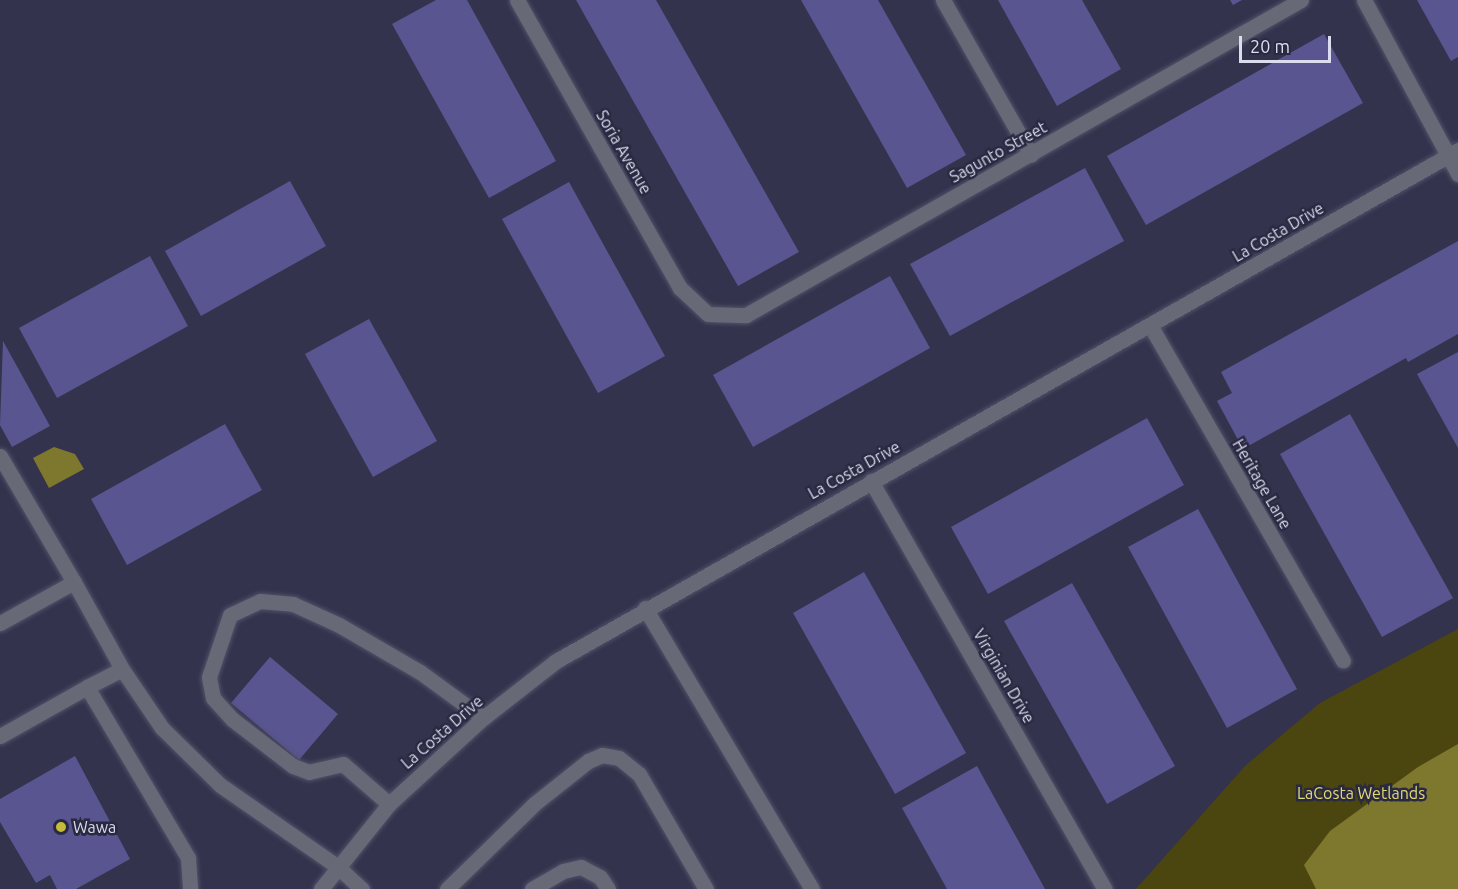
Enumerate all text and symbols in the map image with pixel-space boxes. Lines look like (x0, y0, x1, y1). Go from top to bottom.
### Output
scale bar (1242, 24, 1334, 62)
text: 20 m (1250, 36, 1290, 56)
street label: Soria Avenue (592, 107, 656, 197)
street label: Sagunto Street (946, 117, 1050, 187)
street label: La Costa Drive (1229, 198, 1327, 266)
street label: Heritage Lane (1229, 436, 1295, 532)
street label: La Costa Drive (805, 437, 903, 503)
street label: Virginian Drive (969, 625, 1039, 727)
street label: La Costa Drive (397, 691, 487, 773)
park label: LaCosta Wetlands (1297, 783, 1425, 803)
place label: Wawa (73, 817, 116, 837)
marker: Wawa (54, 820, 68, 834)

